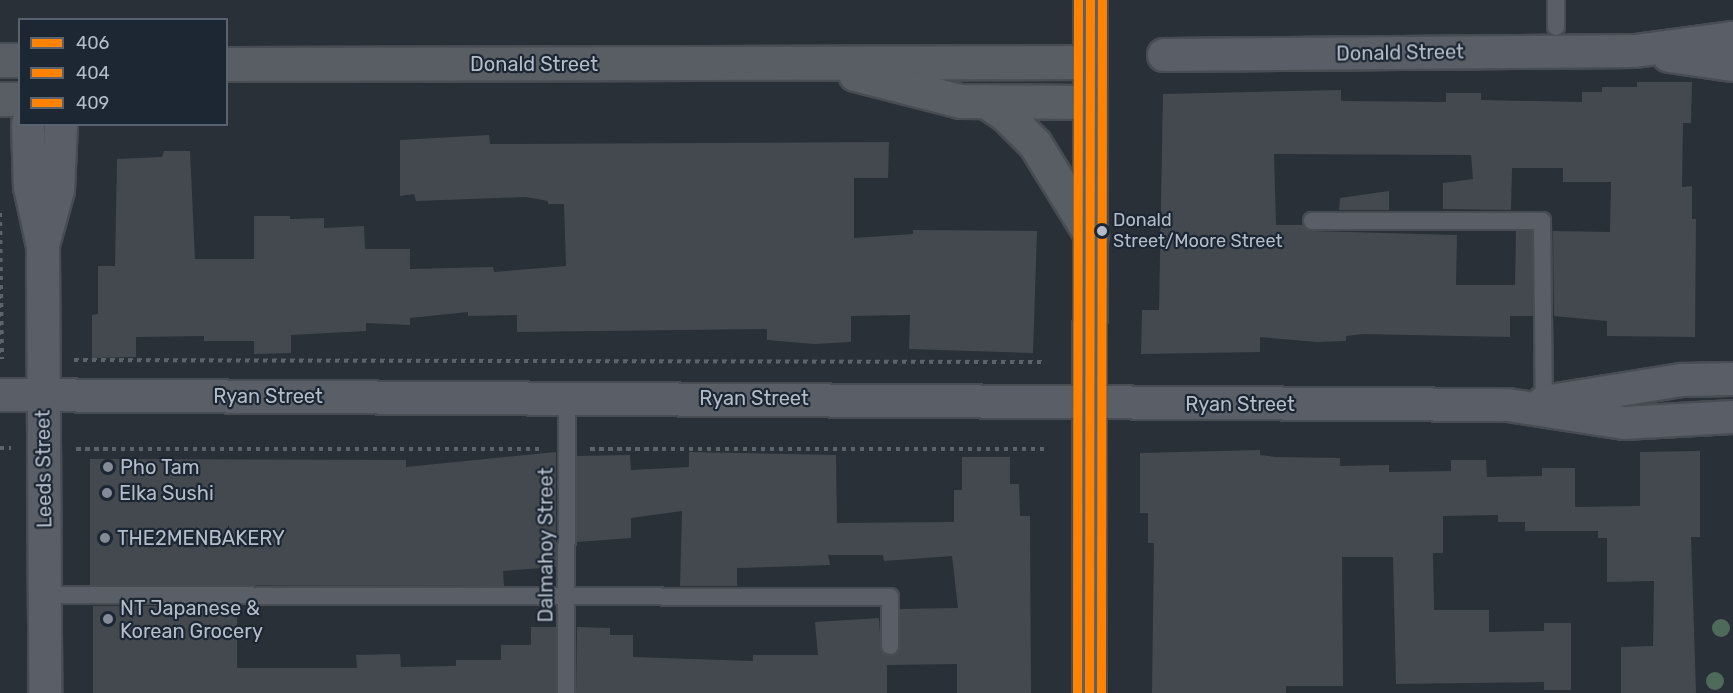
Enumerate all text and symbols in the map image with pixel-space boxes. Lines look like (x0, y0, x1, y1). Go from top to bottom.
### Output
legend (18, 18, 228, 126)
text: 406 (76, 32, 109, 54)
street label: Donald Street (1336, 40, 1464, 66)
street label: Donald Street (470, 52, 598, 76)
text: 404 (76, 62, 110, 84)
text: 409 (76, 92, 109, 114)
place label: Donald Street/Moore Street (1113, 210, 1282, 252)
marker: Donald Street/Moore Street (1096, 225, 1108, 237)
street label: Ryan Street (213, 384, 323, 408)
street label: Ryan Street (699, 386, 809, 410)
street label: Ryan Street (1185, 392, 1295, 416)
street label: Leeds Street (31, 410, 57, 528)
place label: Pho Tam (120, 455, 200, 479)
marker: Pho Tam (101, 460, 115, 474)
street label: Dalmahoy Street (534, 467, 558, 623)
place label: Elka Sushi (119, 481, 214, 505)
marker: Elka Sushi (100, 486, 114, 500)
place label: THE2MENBAKERY (117, 526, 285, 550)
marker: THE2MENBAKERY (98, 531, 112, 545)
place label: NT Japanese & Korean Grocery (120, 596, 263, 643)
marker: NT Japanese & Korean Grocery (101, 612, 115, 626)

